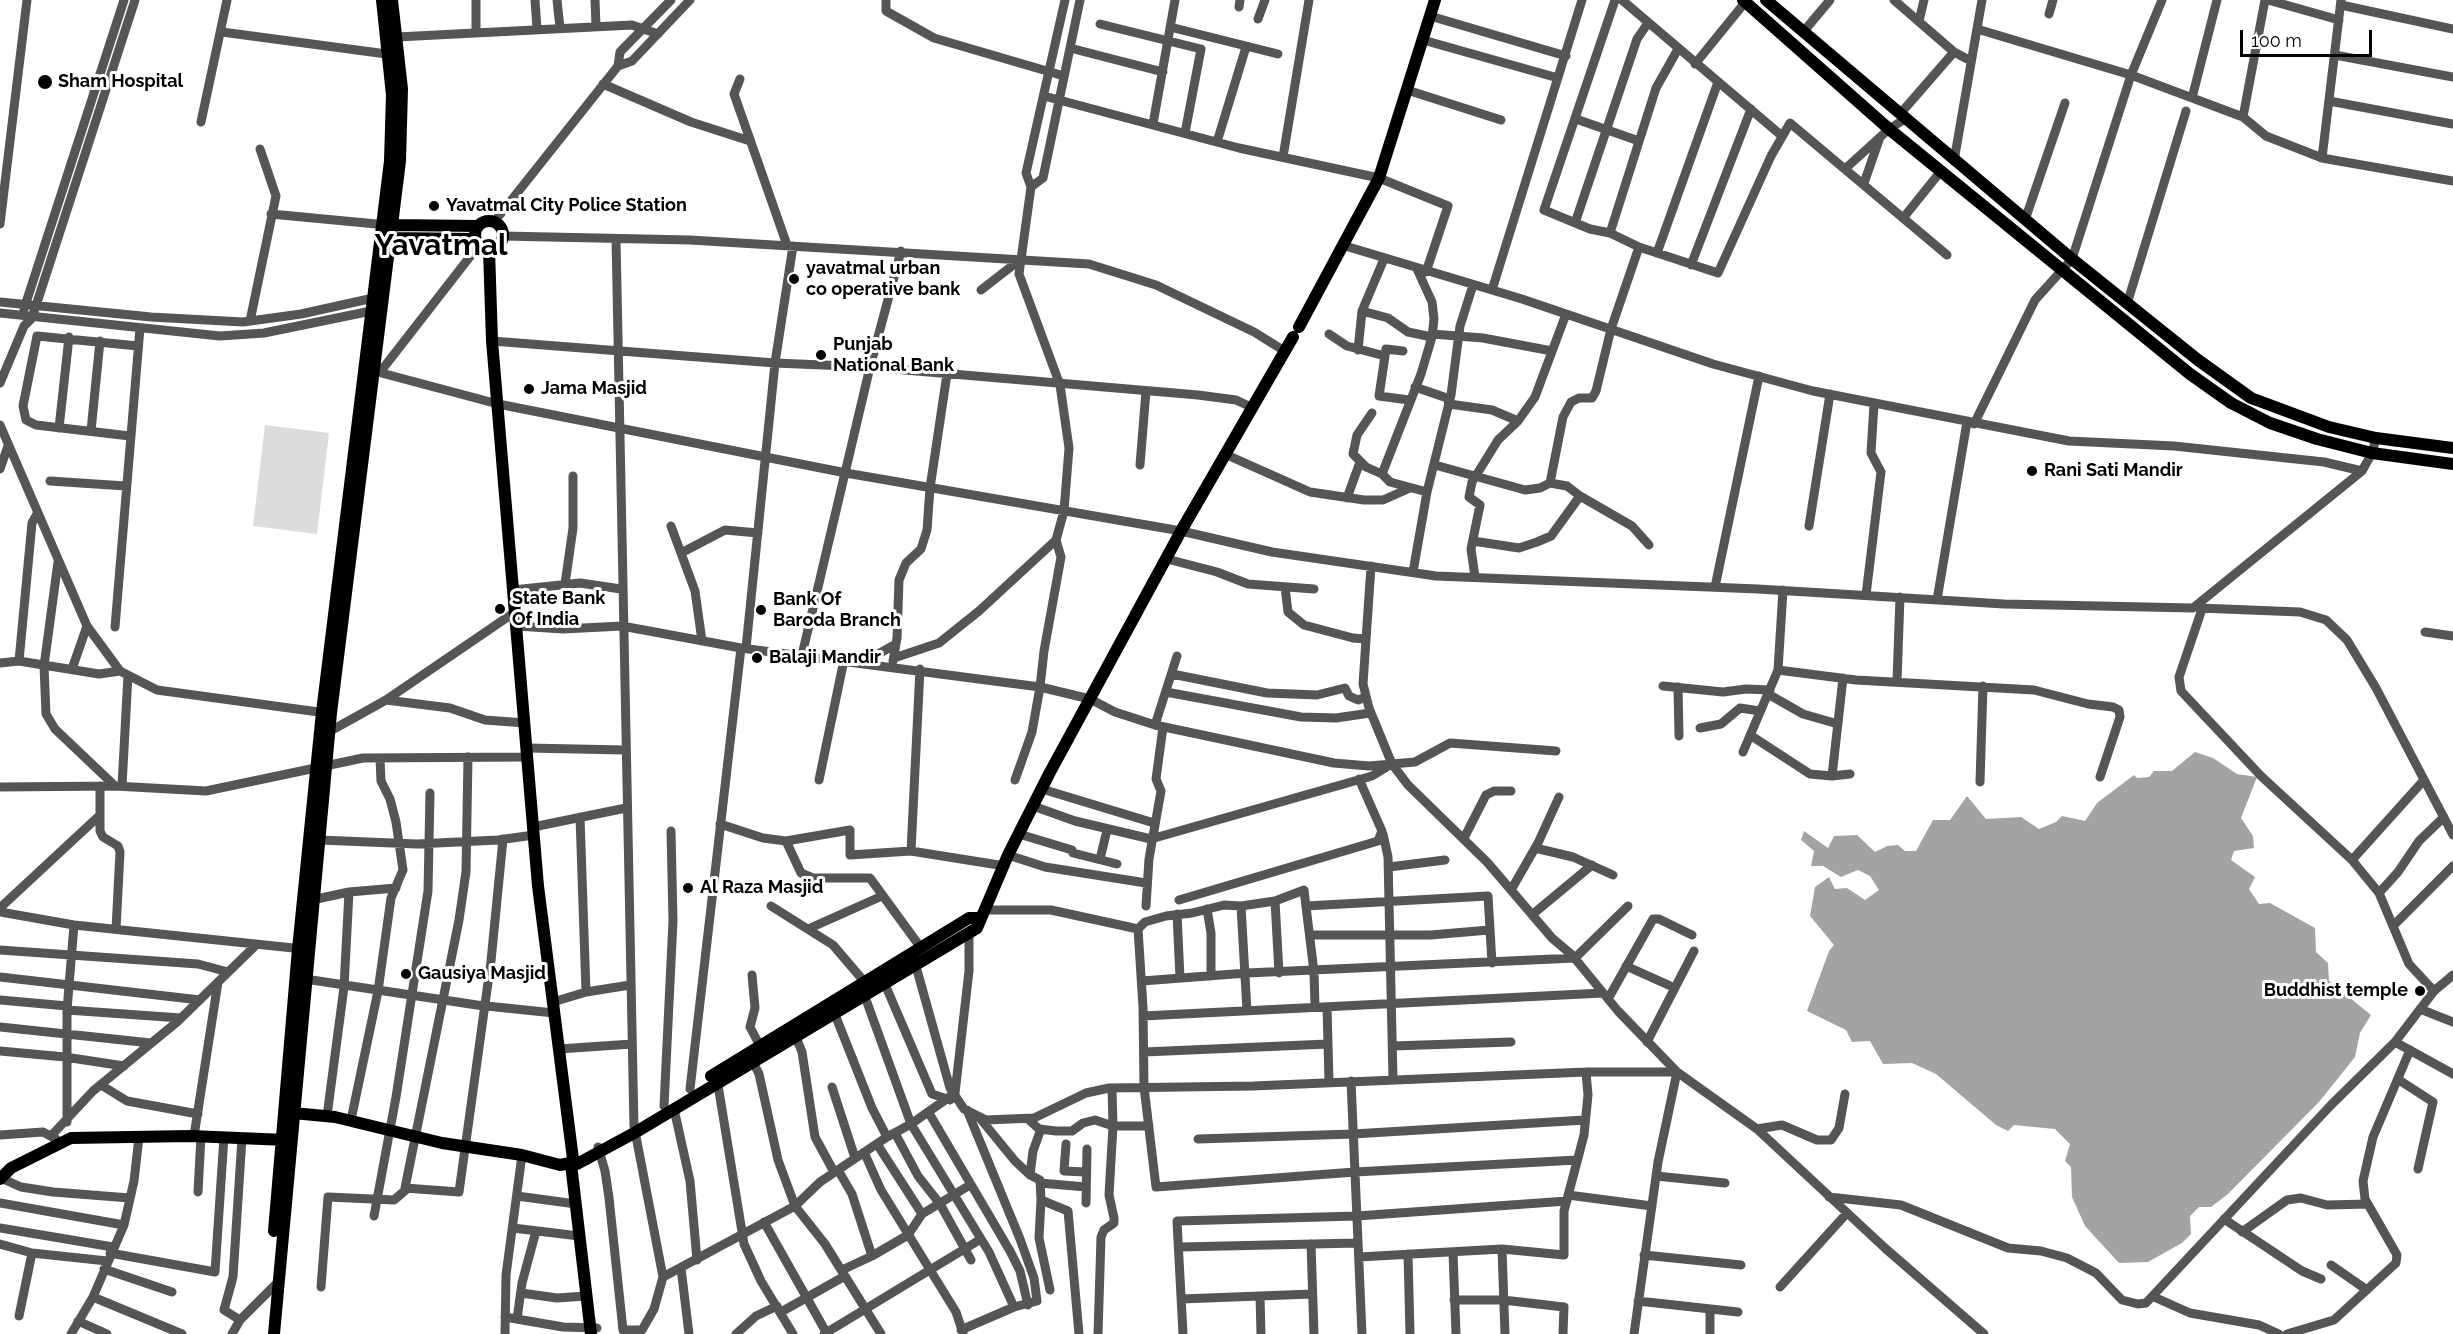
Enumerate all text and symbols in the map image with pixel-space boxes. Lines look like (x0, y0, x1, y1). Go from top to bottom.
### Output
scale bar (2243, 18, 2375, 56)
text: 100 m (2251, 30, 2302, 51)
place label: Sham Hospital (58, 71, 183, 93)
marker: Sham Hospital (36, 73, 54, 91)
place label: Yavatmal City Police Station (446, 195, 687, 217)
marker: Yavatmal City Police Station (427, 199, 441, 213)
district label: Yavatmal (374, 228, 508, 264)
place label: yavatmal urban co operative bank (806, 258, 960, 300)
marker: yavatmal urban co operative bank (787, 272, 801, 286)
place label: Punjab National Bank (833, 334, 954, 376)
marker: Punjab National Bank (814, 348, 828, 362)
place label: Jama Masjid (541, 378, 647, 400)
marker: Jama Masjid (522, 382, 536, 396)
place label: Rani Sati Mandir (2044, 460, 2183, 482)
marker: Rani Sati Mandir (2025, 464, 2039, 478)
place label: State Bank Of India (512, 588, 605, 630)
place label: Bank Of Baroda Branch (773, 589, 901, 632)
marker: State Bank Of India (493, 602, 507, 616)
marker: Bank Of Baroda Branch (754, 603, 768, 617)
place label: Balaji Mandir (769, 647, 881, 669)
marker: Balaji Mandir (750, 651, 764, 665)
place label: Al Raza Masjid (700, 877, 823, 899)
marker: Al Raza Masjid (681, 881, 695, 895)
place label: Gausiya Masjid (418, 963, 546, 985)
marker: Gausiya Masjid (399, 967, 413, 981)
place label: Buddhist temple (2264, 980, 2408, 1002)
marker: Buddhist temple (2413, 984, 2427, 998)

